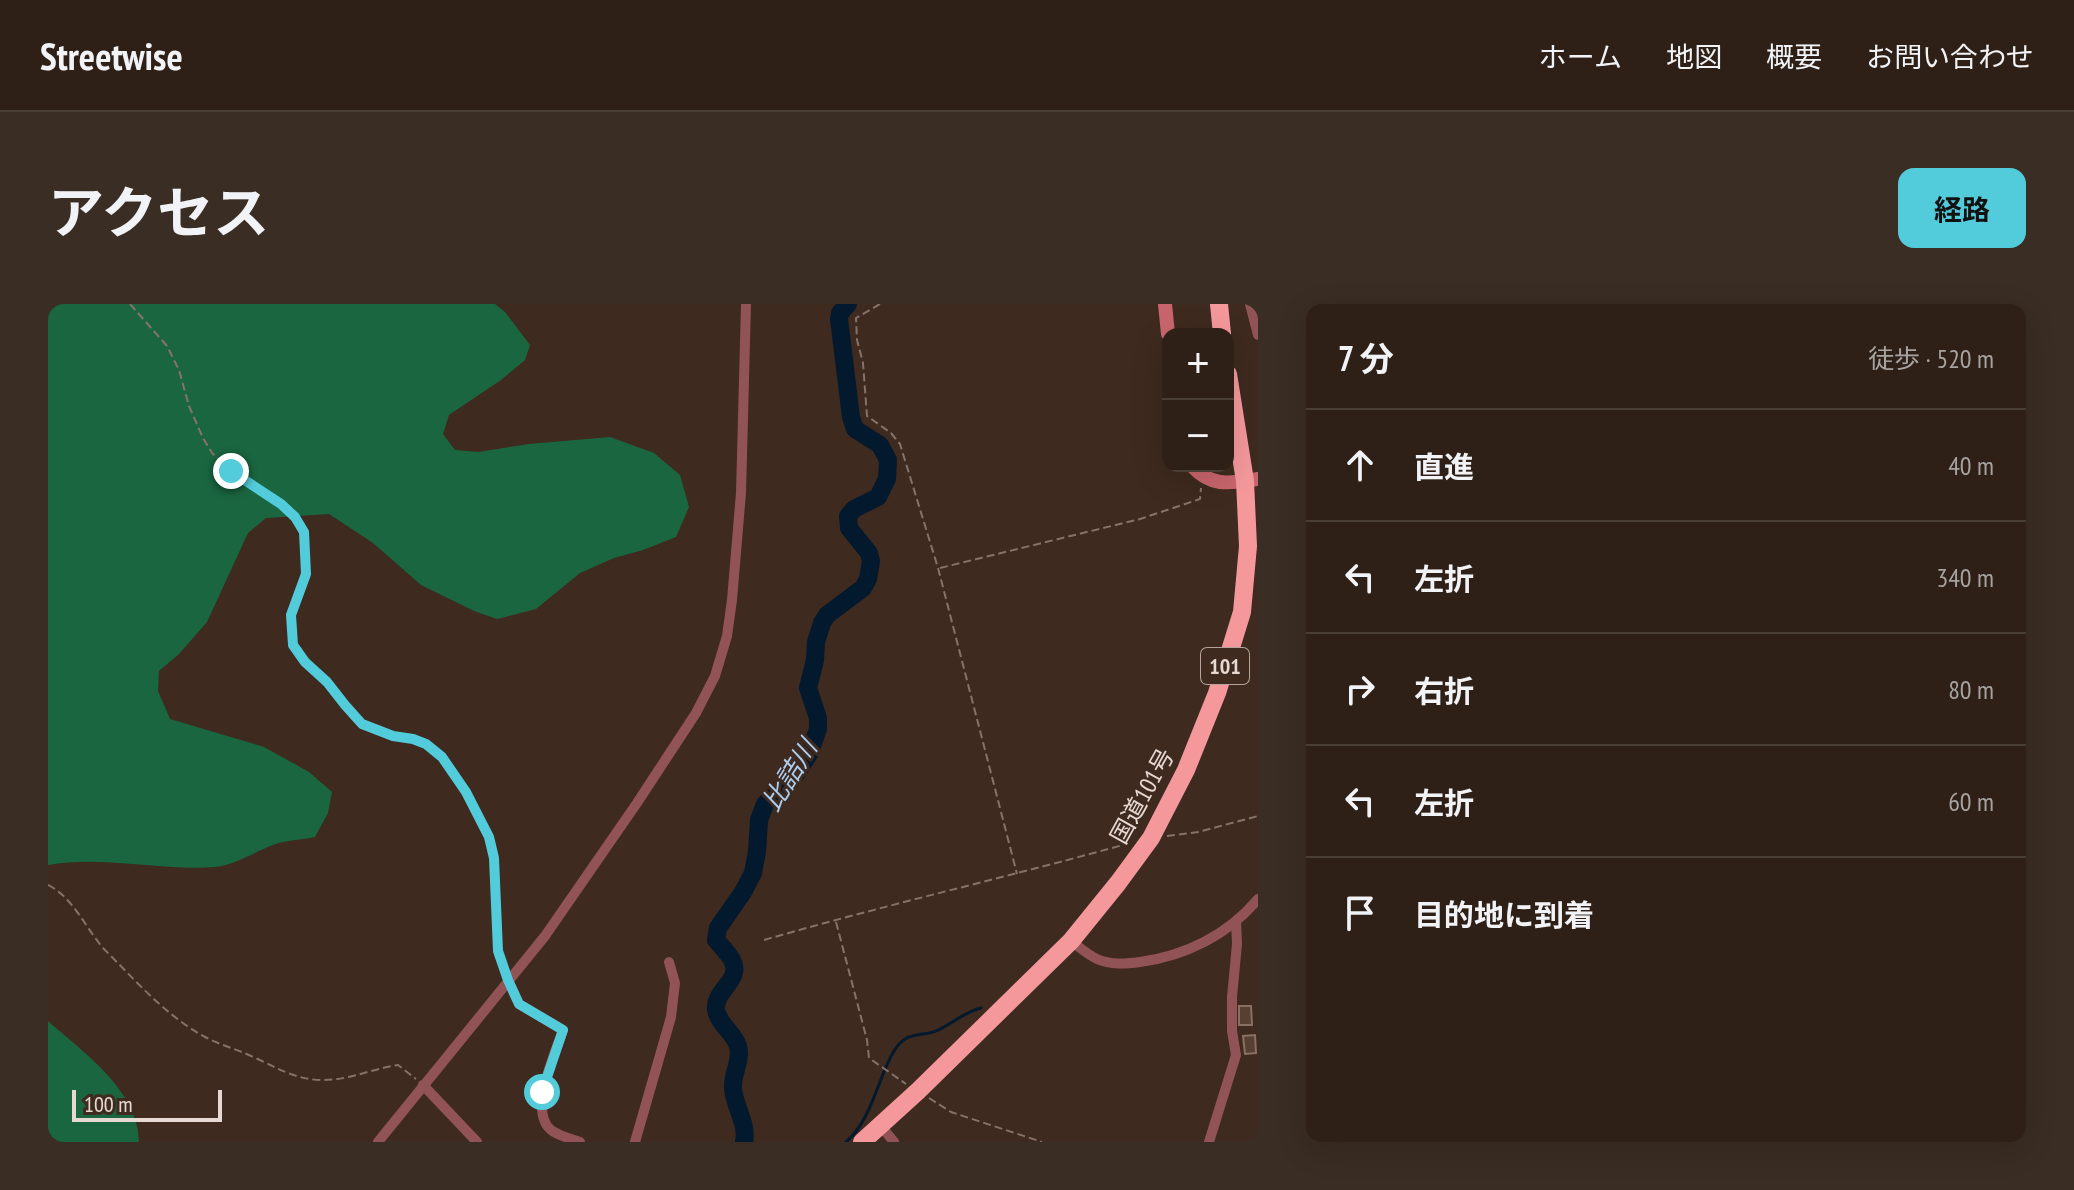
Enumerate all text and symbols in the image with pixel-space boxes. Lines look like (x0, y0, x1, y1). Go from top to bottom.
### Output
text: Streetwise (40, 31, 183, 80)
text: ホーム (1539, 38, 1622, 75)
text: 地図 (1666, 38, 1722, 75)
text: 概要 (1766, 38, 1822, 75)
text: お問い合わせ (1866, 38, 2034, 75)
button: 経路 (1898, 168, 2026, 248)
text: アクセス (48, 176, 269, 248)
map controls (1162, 328, 1234, 472)
button: + (1162, 328, 1234, 400)
text: 7 分 (1338, 336, 1394, 380)
text: 徒歩 · 520 m (1868, 342, 1994, 375)
button: − (1162, 400, 1234, 472)
icon: ahead (1338, 443, 1382, 487)
text: 直進 (1414, 447, 1474, 486)
text: 40 m (1948, 449, 1994, 482)
route end (213, 453, 249, 489)
icon: left (1338, 555, 1382, 599)
text: 左折 (1414, 559, 1474, 598)
text: 340 m (1936, 561, 1994, 594)
road number: 101 (1201, 648, 1249, 684)
icon: right (1338, 667, 1382, 711)
text: 右折 (1414, 671, 1474, 710)
text: 80 m (1948, 673, 1994, 706)
water label: 比詰川 (754, 731, 825, 817)
street label: 国道101号 (1103, 743, 1181, 849)
icon: left (1338, 779, 1382, 823)
text: 左折 (1414, 783, 1474, 822)
text: 60 m (1948, 785, 1994, 818)
icon: arrive (1338, 891, 1382, 935)
text: 目的地に到着 (1414, 895, 1594, 934)
route start (524, 1074, 560, 1110)
scale bar (72, 1086, 222, 1122)
text: 100 m (84, 1090, 133, 1118)

